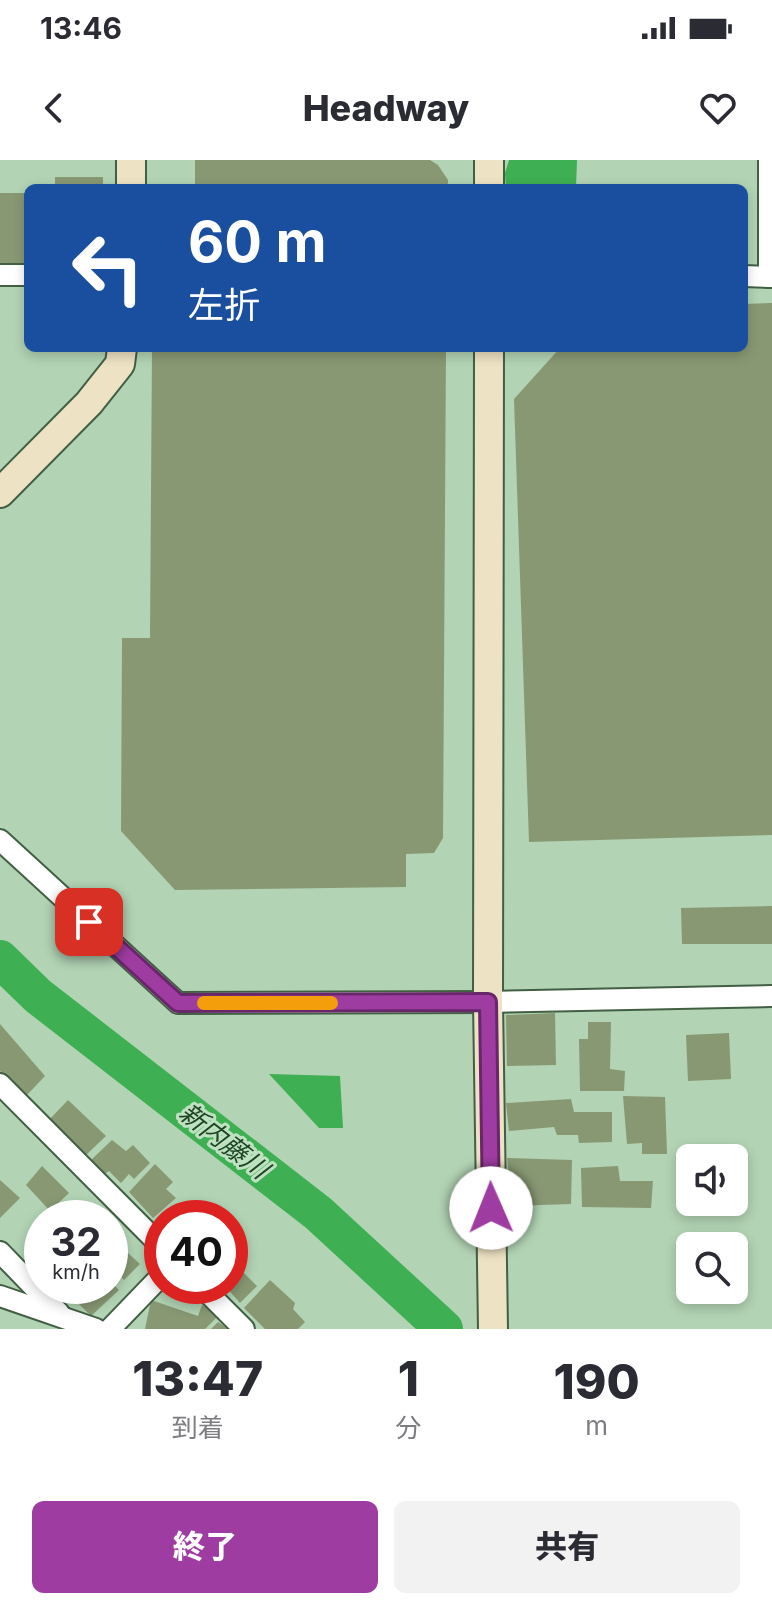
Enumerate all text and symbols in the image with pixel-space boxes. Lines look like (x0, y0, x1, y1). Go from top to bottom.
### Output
text: 13:46 (40, 10, 122, 46)
icon: back (32, 86, 76, 130)
text: Headway (303, 86, 469, 130)
icon: heart (696, 86, 740, 130)
text: 60 m (188, 208, 327, 276)
icon: left (56, 216, 160, 320)
text: 左折 (188, 283, 260, 327)
pin (55, 888, 123, 956)
icon: arrive (67, 900, 111, 944)
water label: 新内藤川 (174, 1096, 277, 1187)
map controls (676, 1144, 748, 1304)
button: sound (676, 1144, 748, 1216)
position arrow (449, 1166, 533, 1250)
speed limit sign: 40 (144, 1200, 248, 1304)
text: 32 (50, 1217, 102, 1266)
button: search (676, 1232, 748, 1304)
text: km/h (52, 1260, 100, 1284)
text: 13:47 (132, 1349, 263, 1408)
text: 1 (398, 1349, 419, 1408)
text: 190 (554, 1352, 640, 1411)
text: m (585, 1410, 608, 1441)
text: 到着 (172, 1412, 224, 1443)
text: 分 (395, 1412, 421, 1443)
button: 終了 (32, 1501, 378, 1593)
button: 共有 (394, 1501, 740, 1593)

